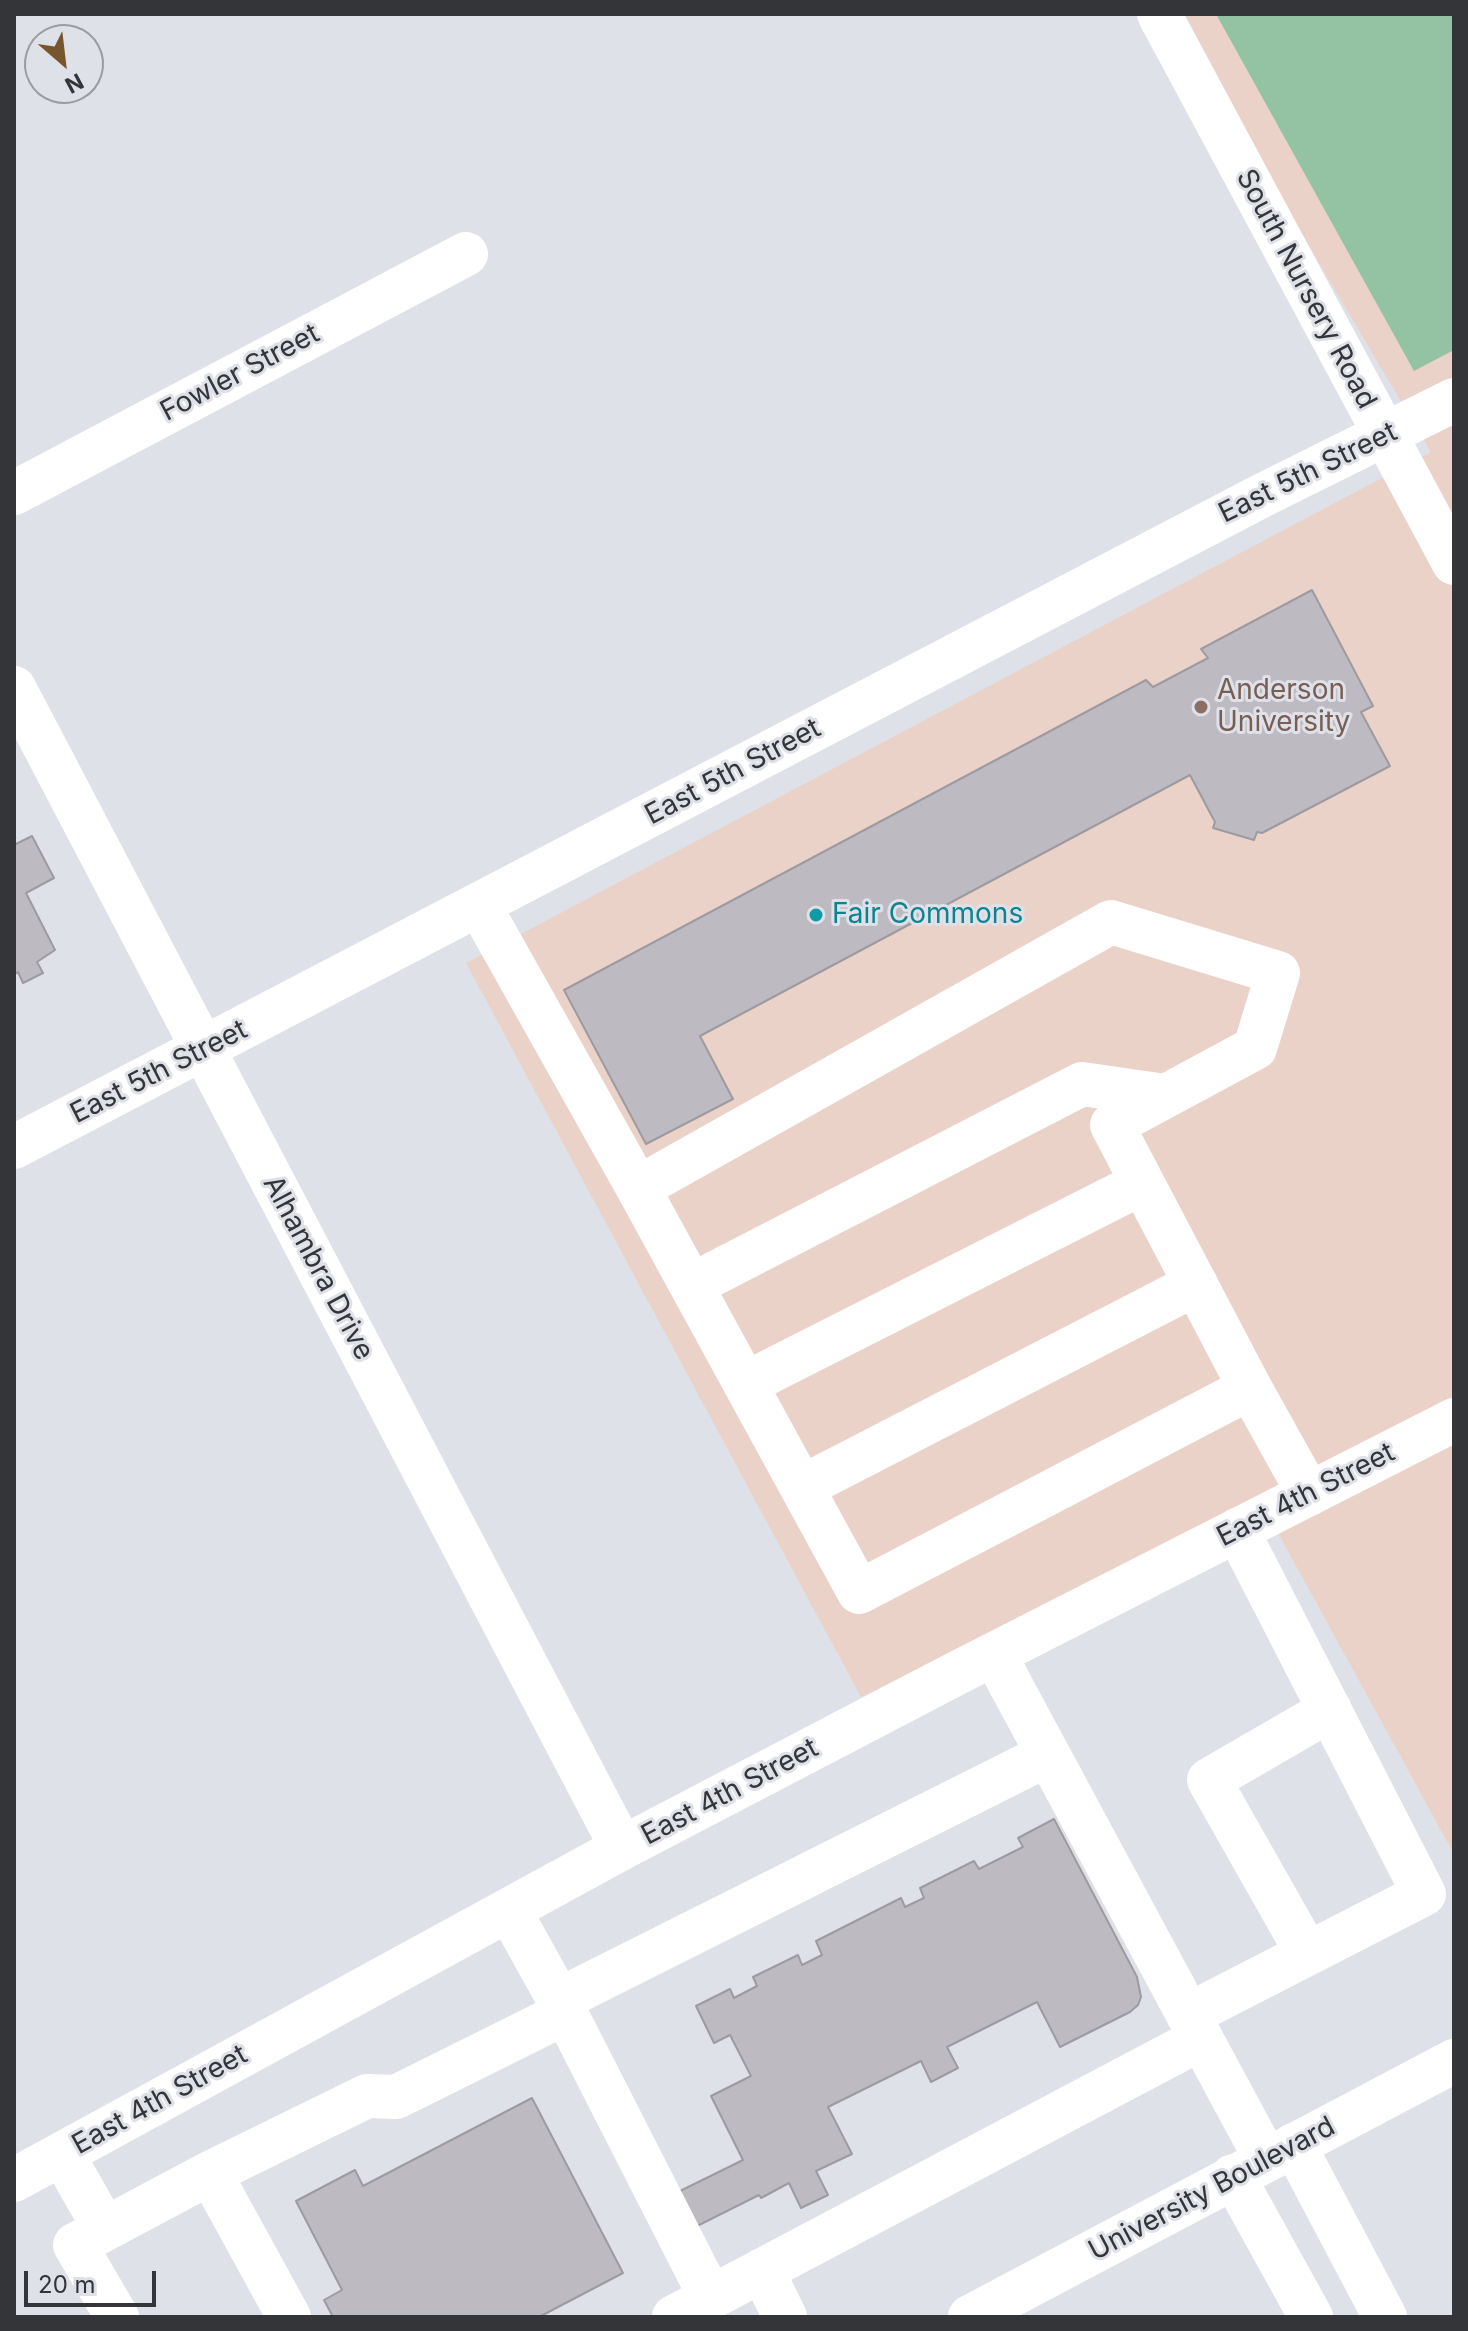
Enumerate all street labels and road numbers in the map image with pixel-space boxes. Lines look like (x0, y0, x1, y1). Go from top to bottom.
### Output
street label: South Nursery Road (1229, 164, 1383, 414)
street label: Fowler Street (155, 317, 325, 429)
street label: East 5th Street (1213, 415, 1403, 531)
street label: East 5th Street (639, 712, 827, 832)
street label: East 5th Street (65, 1013, 253, 1131)
street label: Alhambra Drive (255, 1170, 381, 1366)
street label: East 4th Street (1211, 1436, 1401, 1554)
street label: East 4th Street (636, 1731, 824, 1853)
street label: East 4th Street (67, 2038, 253, 2162)
street label: University Boulevard (1083, 2110, 1341, 2268)

